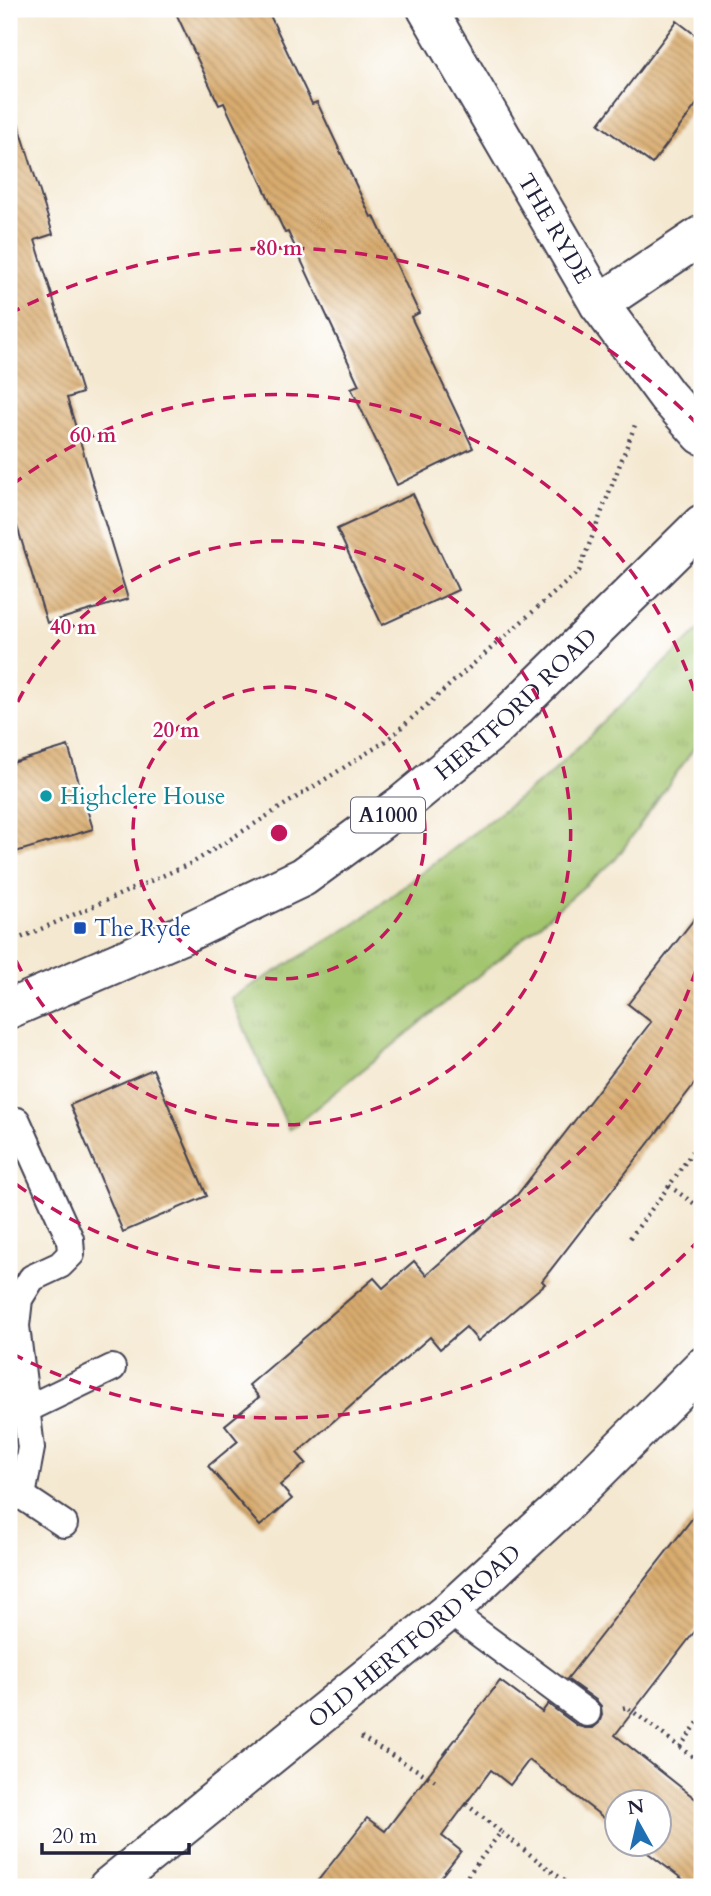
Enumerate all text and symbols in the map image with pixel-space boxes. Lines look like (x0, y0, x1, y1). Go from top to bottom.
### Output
street label: THE RYDE (511, 168, 599, 289)
text: 80 m (256, 234, 303, 263)
text: 60 m (70, 421, 117, 450)
text: 40 m (50, 613, 97, 642)
street label: HERTFORD ROAD (428, 621, 603, 787)
text: 20 m (153, 716, 200, 745)
place label: Highclere House (60, 781, 225, 812)
marker: Highclere House (38, 788, 54, 804)
road number: A1000 (351, 798, 425, 832)
centre of rings (267, 821, 291, 845)
place label: The Ryde (94, 913, 191, 944)
marker: The Ryde (72, 920, 88, 936)
street label: OLD HERTFORD ROAD (301, 1537, 527, 1735)
north arrow (602, 1787, 672, 1857)
text: N (626, 1793, 646, 1821)
scale bar (42, 1812, 189, 1856)
text: 20 m (52, 1822, 97, 1851)

